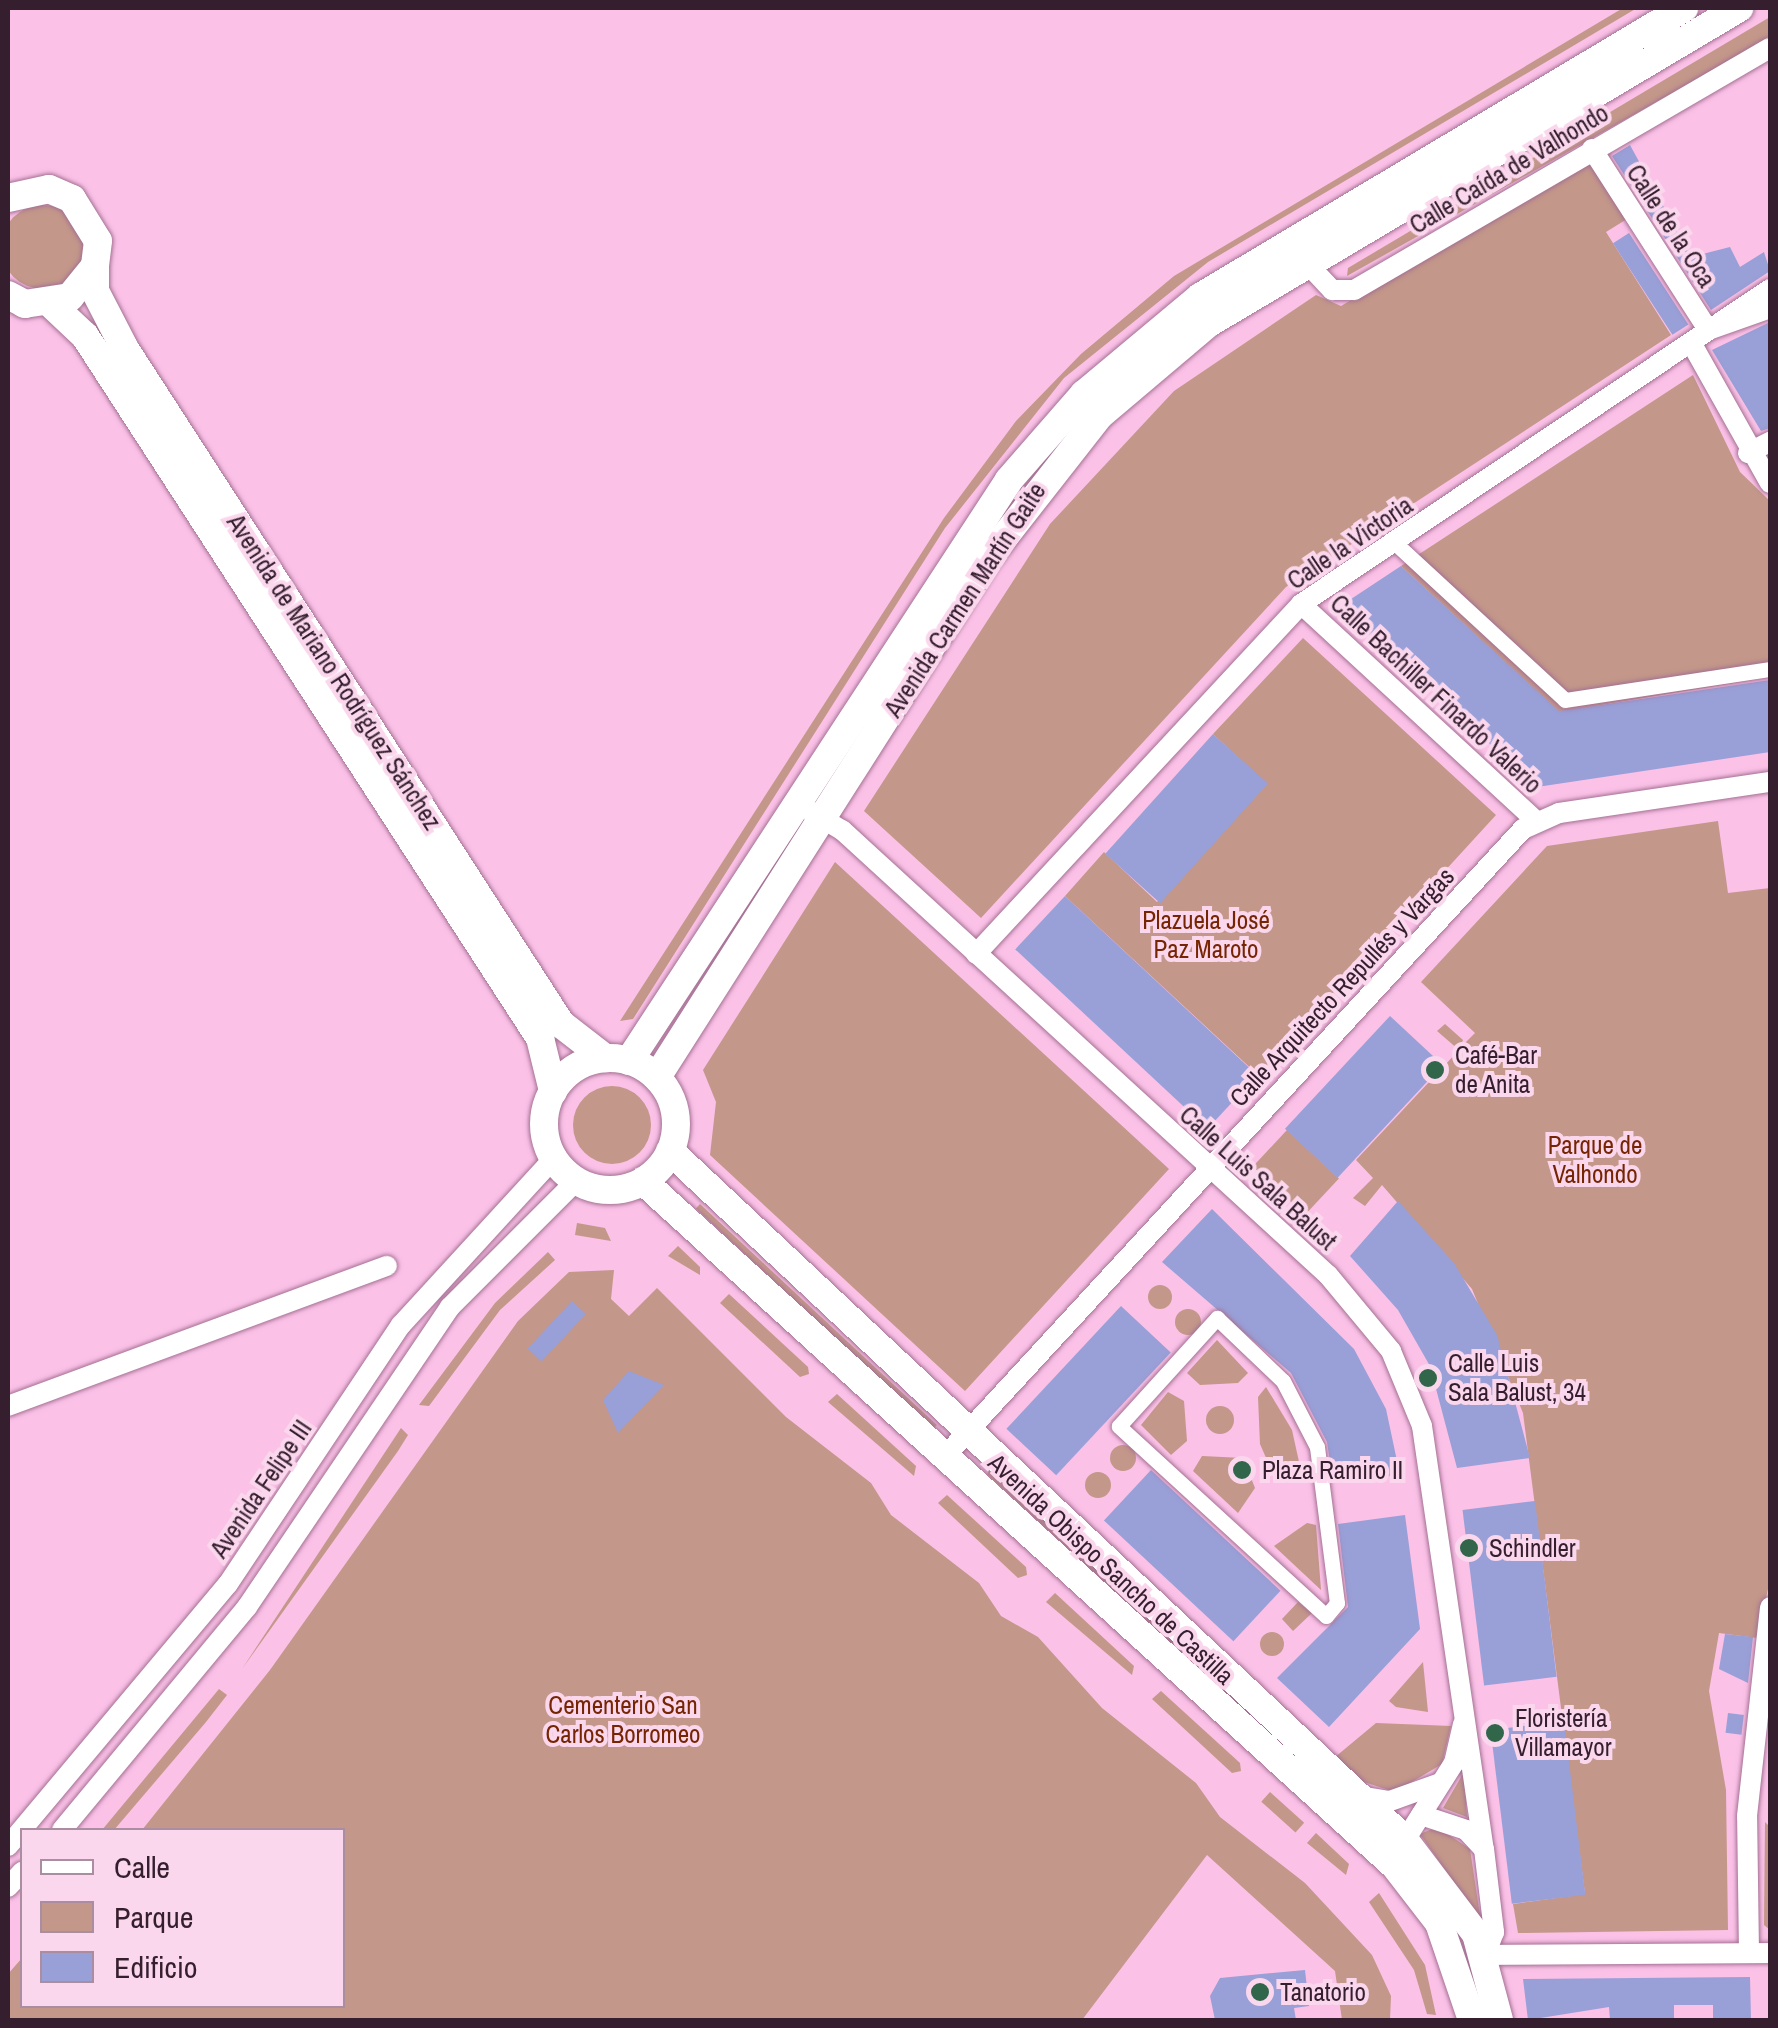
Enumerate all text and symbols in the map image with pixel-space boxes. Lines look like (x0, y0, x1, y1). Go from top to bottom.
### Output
street label: Calle Caída de Valhondo (1404, 98, 1614, 240)
street label: Calle de la Oca (1620, 159, 1722, 293)
street label: Avenida Carmen Martín Gaite (878, 477, 1052, 723)
street label: Calle la Victoria (1282, 490, 1418, 596)
street label: Avenida de Mariano Rodríguez Sánchez (221, 509, 447, 835)
street label: Calle Bachiller Finardo Valerio (1324, 588, 1548, 800)
street label: Calle Arquitecto Repullés y Vargas (1223, 861, 1461, 1113)
park label: Plazuela José Paz Maroto (1142, 906, 1270, 965)
place label: Café-Bar de Anita (1455, 1041, 1537, 1100)
marker: Café-Bar de Anita (1424, 1059, 1446, 1081)
street label: Calle Luis Sala Balust (1173, 1100, 1343, 1256)
park label: Parque de Valhondo (1548, 1131, 1642, 1190)
place label: Calle Luis Sala Balust, 34 (1448, 1349, 1586, 1408)
marker: Calle Luis Sala Balust, 34 (1417, 1367, 1439, 1389)
street label: Avenida Felipe III (204, 1415, 318, 1563)
street label: Avenida Obispo Sancho de Castilla (982, 1447, 1240, 1691)
place label: Plaza Ramiro II (1262, 1455, 1403, 1485)
marker: Plaza Ramiro II (1231, 1459, 1253, 1481)
place label: Schindler (1489, 1533, 1576, 1563)
marker: Schindler (1458, 1537, 1480, 1559)
park label: Cementerio San Carlos Borromeo (546, 1691, 700, 1750)
place label: Floristería Villamayor (1515, 1704, 1611, 1763)
marker: Floristería Villamayor (1484, 1722, 1506, 1744)
legend (20, 1828, 345, 2008)
text: Calle (114, 1847, 170, 1887)
text: Parque (114, 1897, 193, 1937)
text: Edificio (114, 1947, 197, 1987)
place label: Tanatorio (1280, 1977, 1366, 2007)
marker: Tanatorio (1249, 1981, 1271, 2003)

